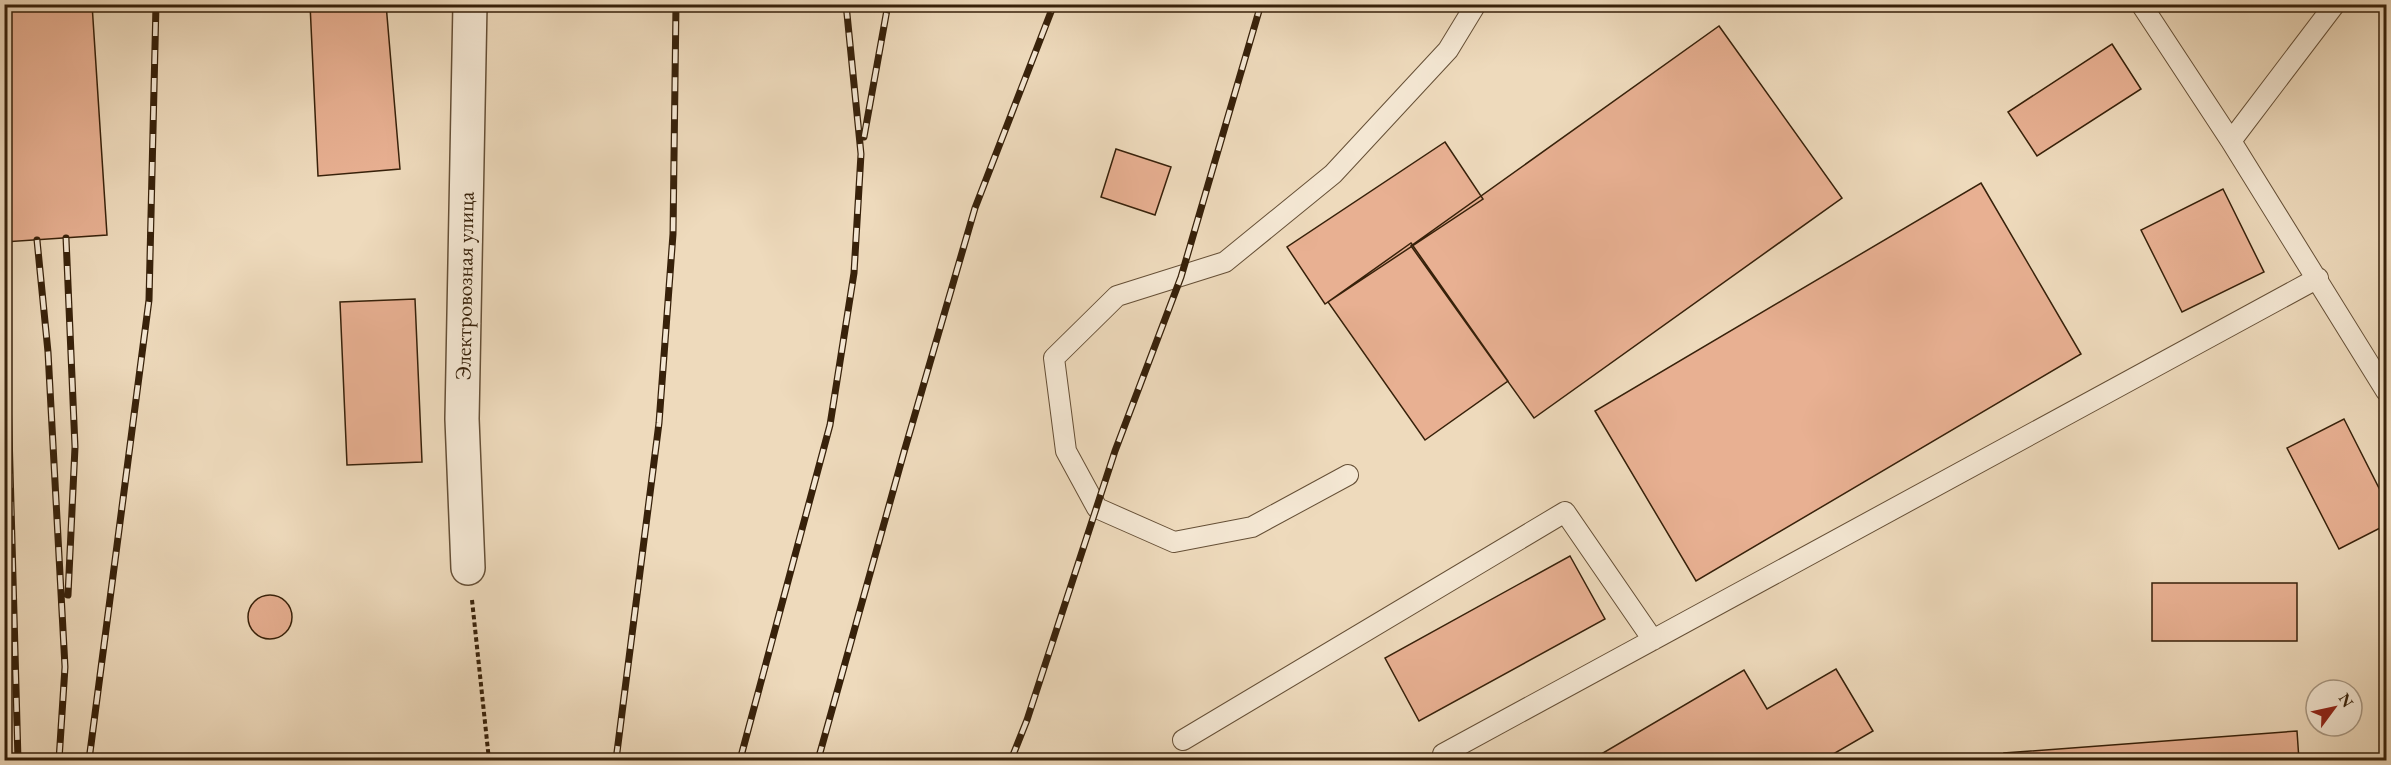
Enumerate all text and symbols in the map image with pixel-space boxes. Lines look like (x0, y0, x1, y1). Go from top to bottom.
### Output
street label: Электровозная улица (448, 191, 481, 381)
north arrow (2304, 678, 2364, 738)
text: N (2334, 689, 2359, 711)

